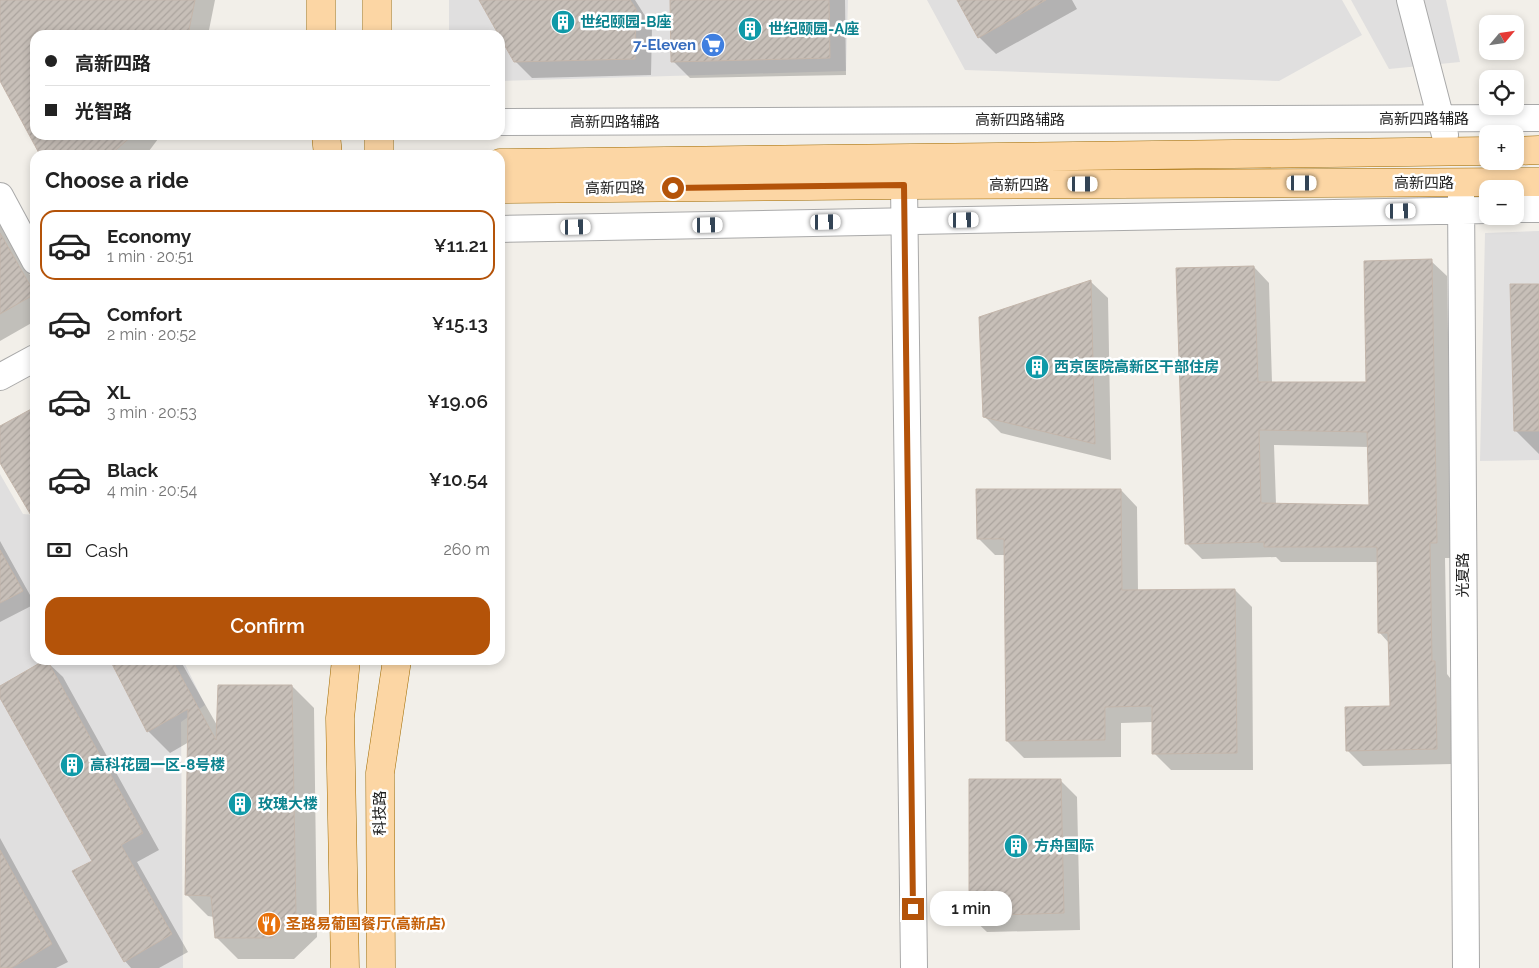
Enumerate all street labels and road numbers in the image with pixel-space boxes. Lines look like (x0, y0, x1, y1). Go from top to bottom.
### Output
street label: 高新四路辅路 (1379, 110, 1469, 128)
street label: 高新四路辅路 (975, 111, 1065, 129)
street label: 高新四路辅路 (570, 113, 660, 131)
street label: 高新四路 (1394, 174, 1454, 192)
street label: 高新四路 (989, 176, 1049, 194)
street label: 高新四路 (585, 178, 645, 198)
street label: 光夏路 (1454, 552, 1472, 598)
street label: 科技路 (371, 790, 389, 836)

